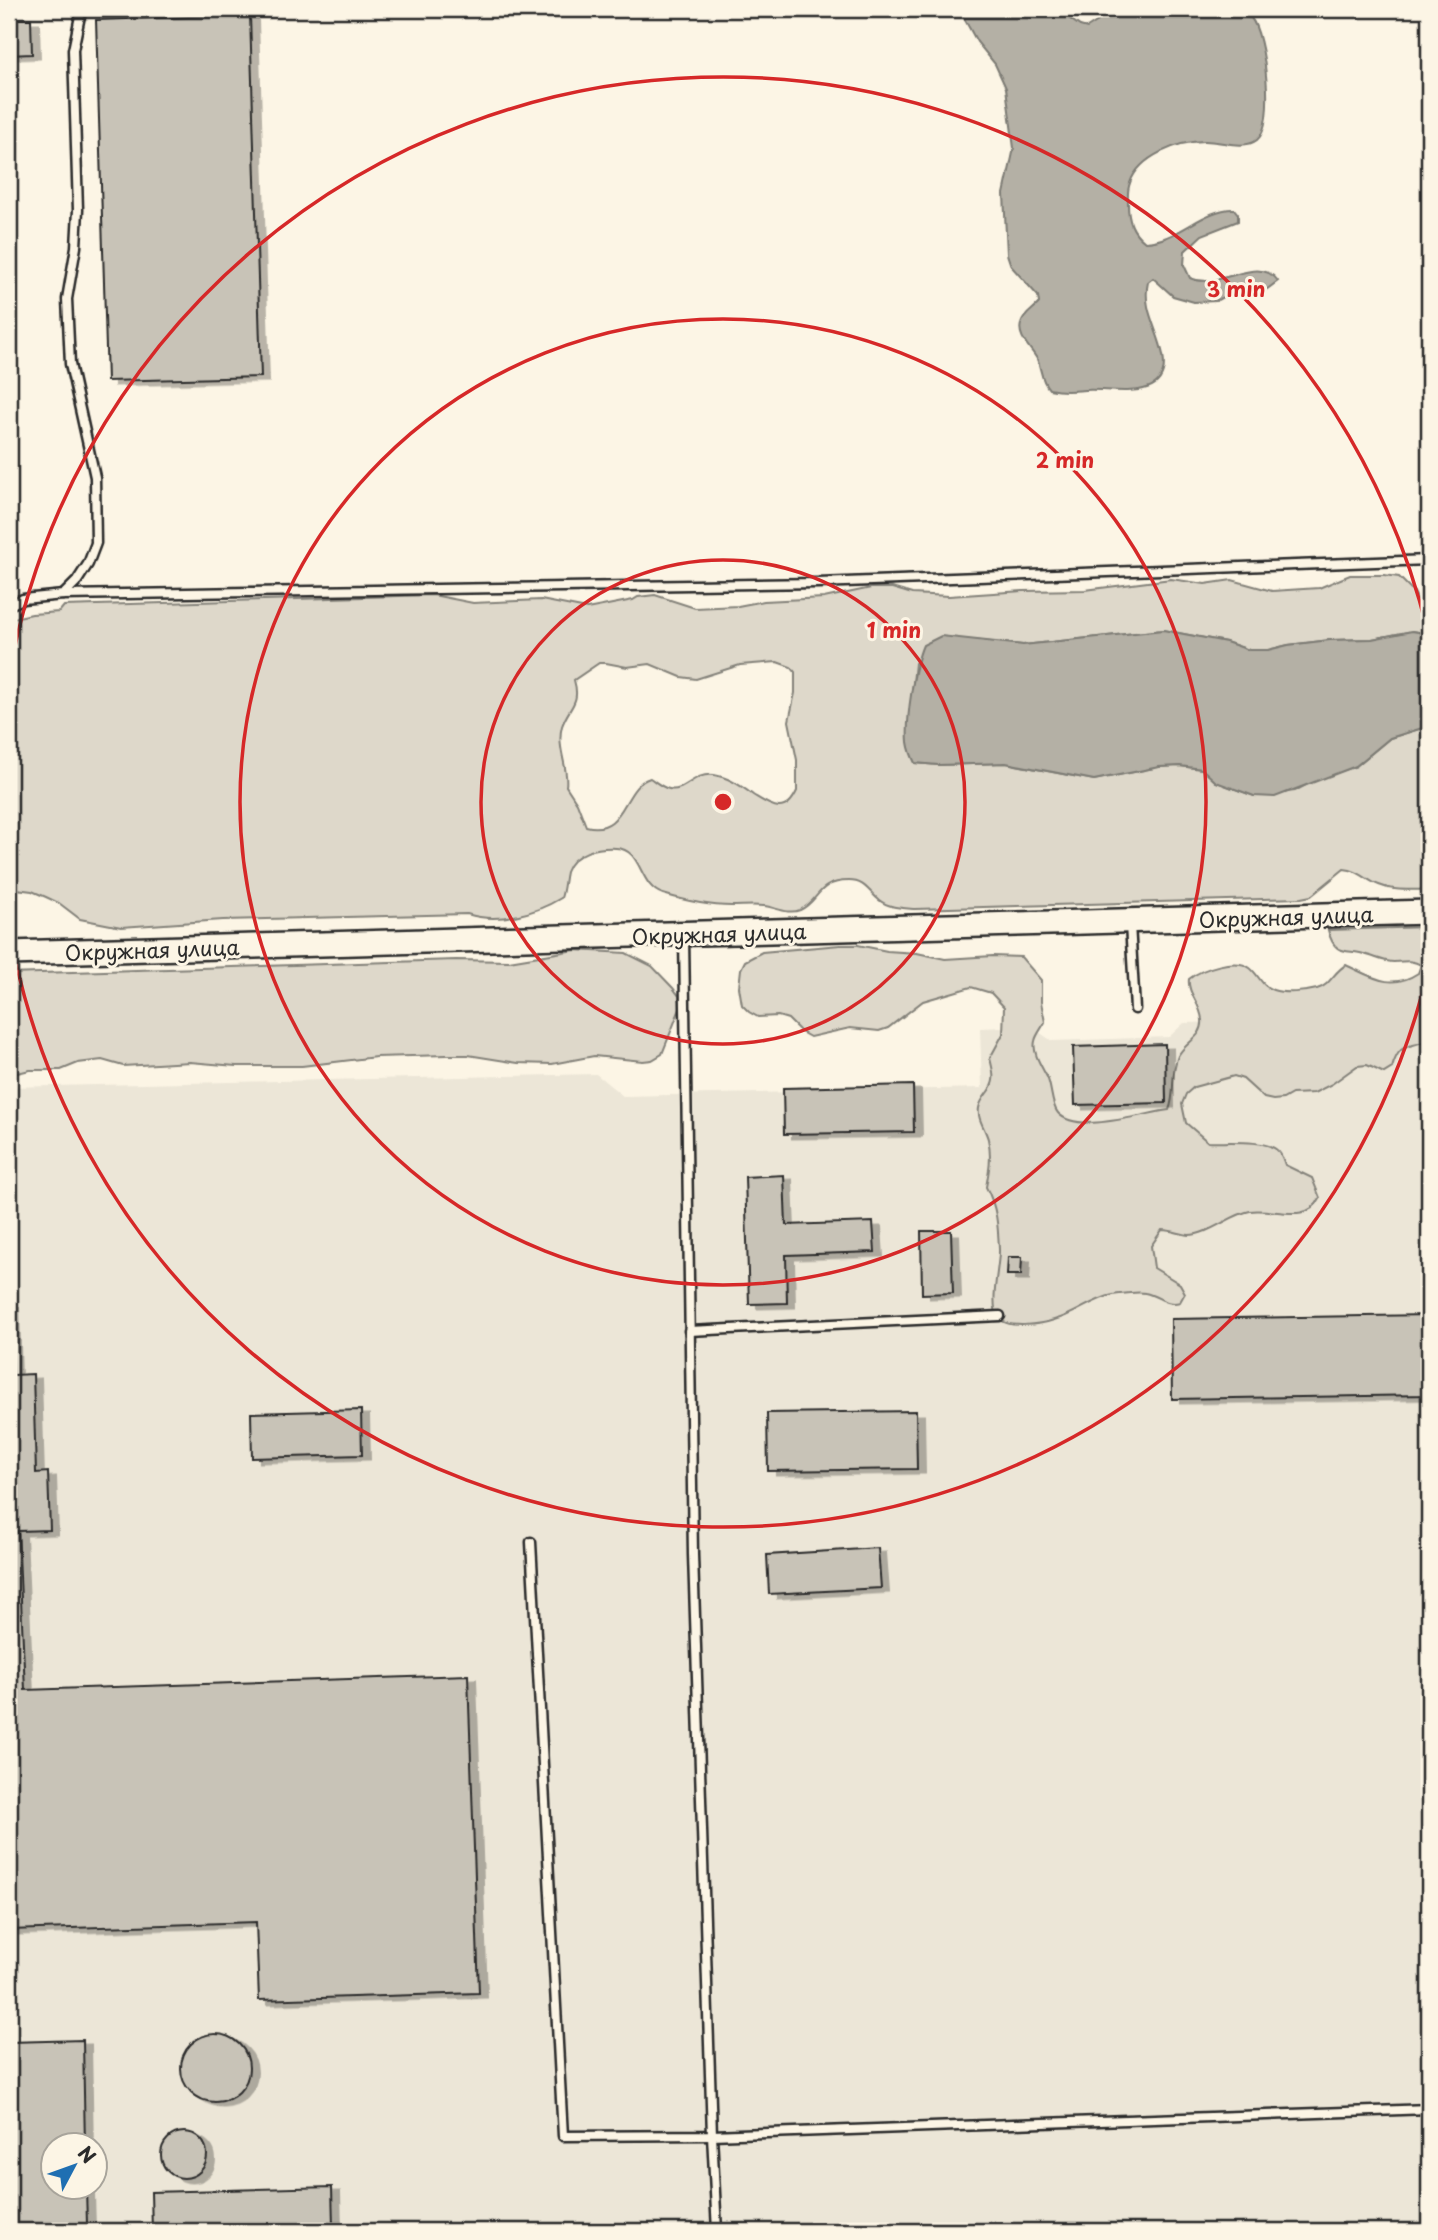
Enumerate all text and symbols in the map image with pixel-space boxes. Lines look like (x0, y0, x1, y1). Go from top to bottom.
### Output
text: 3 min (1206, 272, 1266, 304)
text: 2 min (1036, 443, 1094, 475)
text: 1 min (867, 613, 921, 645)
centre of rings (711, 790, 735, 814)
street label: Окружная улица (1198, 897, 1375, 935)
street label: Окружная улица (631, 914, 808, 952)
street label: Окружная улица (64, 930, 241, 968)
north arrow (38, 2132, 108, 2202)
text: N (72, 2139, 103, 2169)

